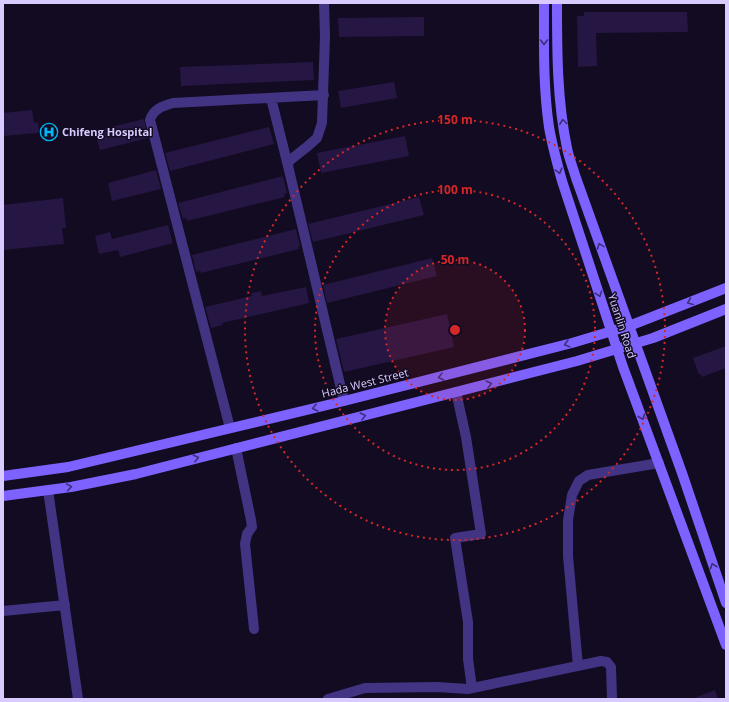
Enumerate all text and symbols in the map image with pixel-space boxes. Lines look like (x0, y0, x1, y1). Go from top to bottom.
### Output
one-way arrow (540, 39, 548, 45)
text: 150 m (437, 111, 473, 128)
one-way arrow (559, 119, 568, 125)
hospital icon: Chifeng Hospital (39, 122, 59, 142)
place label: Chifeng Hospital (62, 124, 152, 139)
one-way arrow (554, 167, 563, 174)
text: 100 m (437, 181, 473, 198)
one-way arrow (596, 242, 605, 249)
text: 50 m (441, 251, 469, 268)
one-way arrow (594, 291, 603, 298)
street label: Yuanlin Road (605, 292, 640, 360)
one-way arrow (686, 297, 694, 305)
centre of rings (448, 323, 462, 337)
one-way arrow (564, 340, 570, 348)
street label: Hada West Street (320, 364, 410, 401)
one-way arrow (438, 372, 444, 380)
one-way arrow (485, 380, 492, 389)
one-way arrow (312, 404, 318, 412)
one-way arrow (359, 412, 366, 421)
one-way arrow (637, 413, 645, 420)
one-way arrow (193, 455, 199, 463)
one-way arrow (66, 483, 72, 492)
one-way arrow (710, 563, 718, 570)

